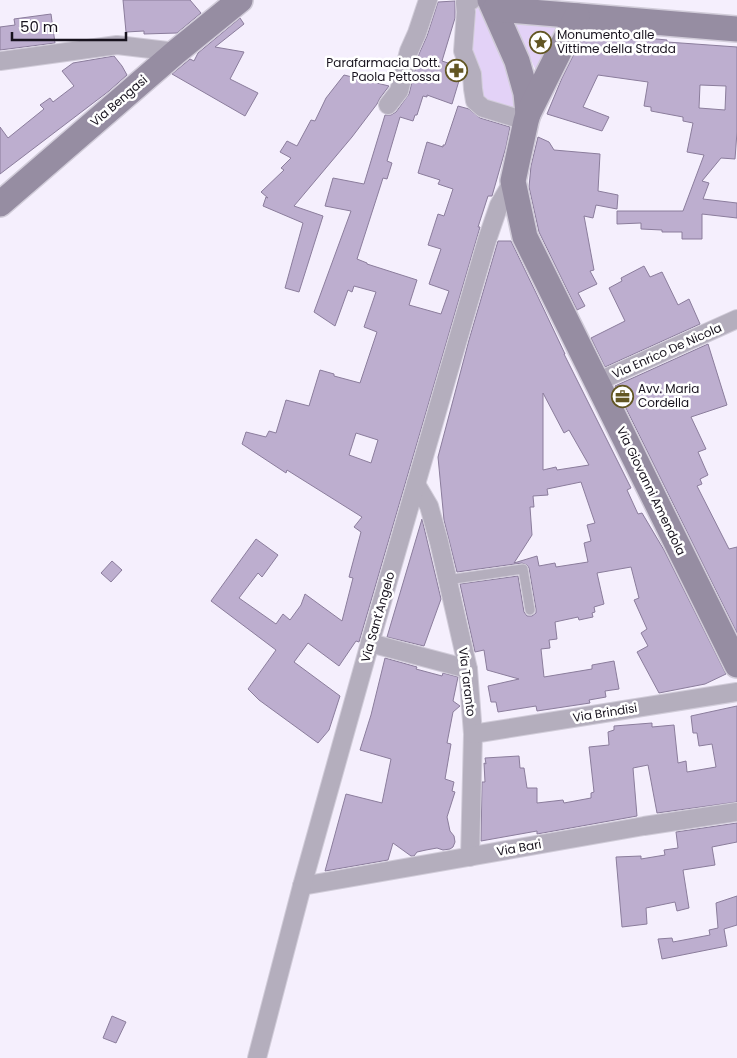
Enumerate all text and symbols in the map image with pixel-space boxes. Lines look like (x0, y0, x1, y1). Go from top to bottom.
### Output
scale bar (12, 10, 126, 42)
text: 50 m (20, 16, 58, 37)
place label: Monumento alle Vittime della Strada (557, 26, 676, 57)
place icon: Monumento alle Vittime della Strada (529, 30, 553, 54)
place label: Parafarmacia Dott. Paola Pettossa (326, 54, 440, 85)
pharmacy icon: Parafarmacia Dott. Paola Pettossa (444, 58, 468, 82)
street label: Via Bengasi (87, 71, 151, 130)
street label: Via Enrico De Nicola (609, 319, 724, 382)
place label: Avv. Maria Cordella (638, 380, 699, 411)
office icon: Avv. Maria Cordella (610, 384, 634, 408)
street label: Via Giovanni Amendola (613, 424, 690, 558)
street label: Via Sant'Angelo (356, 569, 399, 664)
street label: Via Taranto (455, 647, 480, 718)
street label: Via Brindisi (571, 699, 638, 726)
street label: Via Bari (495, 835, 543, 860)

